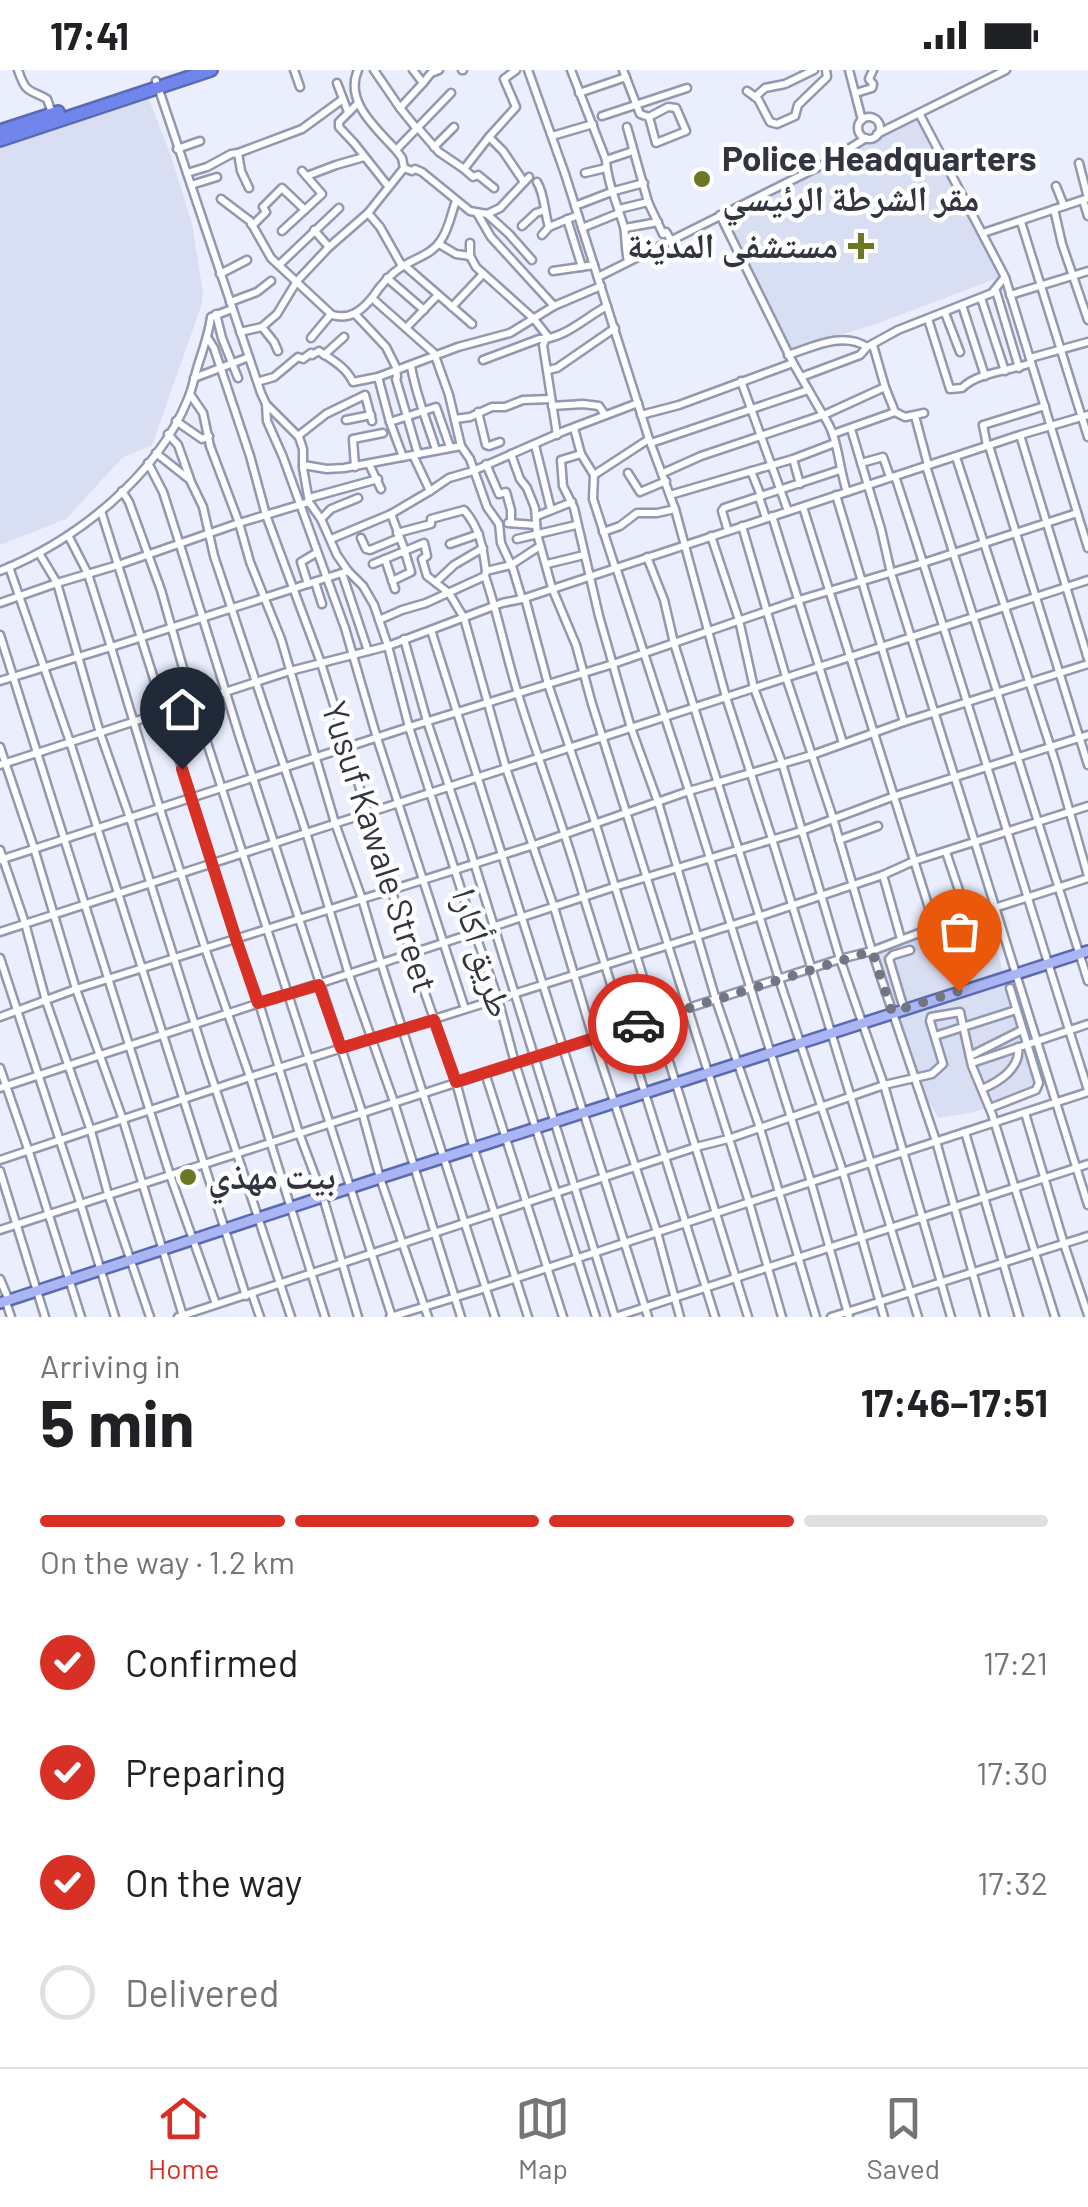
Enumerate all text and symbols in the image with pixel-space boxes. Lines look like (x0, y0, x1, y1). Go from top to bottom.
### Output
text: 17:41 (50, 12, 129, 58)
place label: Police Headquarters مقر الشرطة الرئيسي (722, 136, 1037, 227)
marker: Police Headquarters مقر الشرطة الرئيسي (691, 168, 713, 190)
place label: مستشفى المدينة (627, 223, 838, 268)
marker: مستشفى المدينة (848, 233, 874, 259)
pin (140, 667, 225, 770)
icon: home (155, 682, 210, 737)
street label: Yusuf Kawale Street (314, 695, 448, 997)
street label: طريق أكارا (443, 883, 523, 1022)
pin (917, 889, 1002, 992)
icon: bag (932, 904, 987, 959)
courier (588, 974, 688, 1074)
icon: car (611, 997, 666, 1052)
place label: بيت مهذي (208, 1154, 336, 1205)
marker: بيت مهذي (177, 1166, 199, 1188)
text: Arriving in (40, 1346, 180, 1384)
text: 17:46–17:51 (861, 1379, 1048, 1425)
text: 5 min (40, 1382, 194, 1460)
text: On the way · 1.2 km (40, 1542, 295, 1580)
icon: check (40, 1635, 95, 1690)
text: Confirmed (125, 1639, 298, 1685)
text: 17:21 (983, 1643, 1048, 1681)
icon: check (40, 1745, 95, 1800)
text: Preparing (125, 1749, 286, 1795)
text: 17:30 (976, 1753, 1048, 1791)
icon: check (40, 1855, 95, 1910)
text: On the way (125, 1859, 302, 1905)
text: 17:32 (977, 1863, 1048, 1901)
text: Delivered (125, 1969, 279, 2015)
tab: Home (148, 2091, 219, 2185)
tab: Map (515, 2091, 570, 2185)
tab: Saved (867, 2091, 940, 2185)

